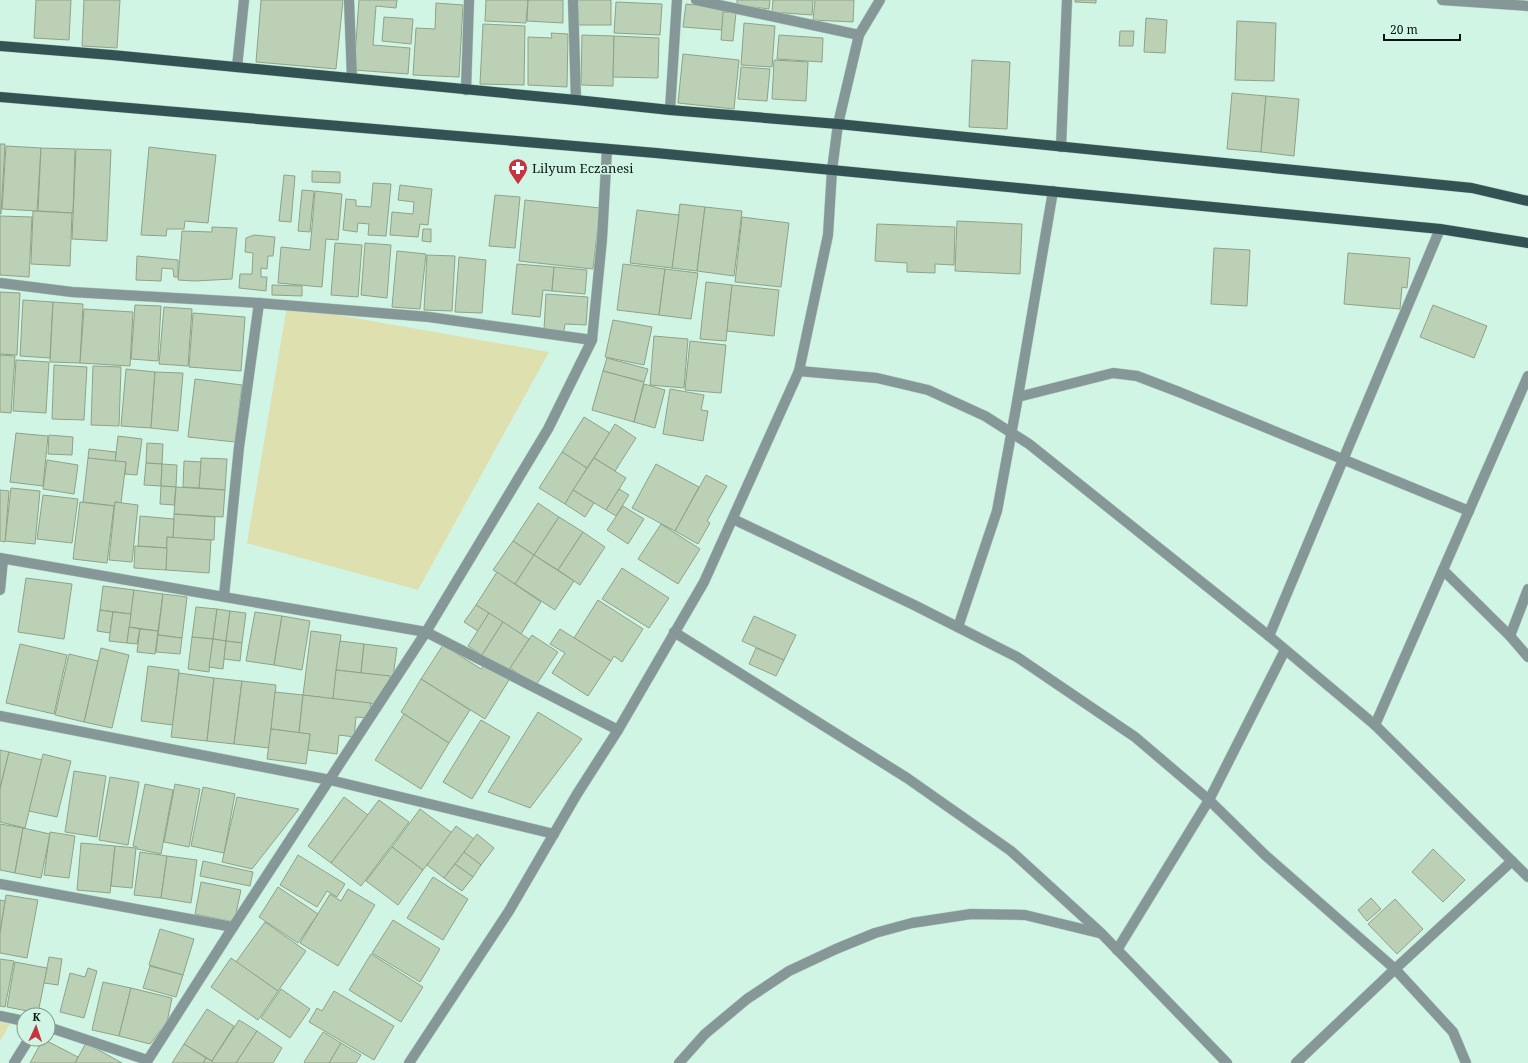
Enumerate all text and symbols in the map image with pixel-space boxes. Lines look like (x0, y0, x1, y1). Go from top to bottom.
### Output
scale bar (1384, 16, 1460, 42)
text: 20 m (1390, 21, 1418, 38)
pharmacy icon: Lilyum Eczanesi (507, 157, 529, 185)
place label: Lilyum Eczanesi (532, 159, 633, 177)
north arrow (16, 1007, 56, 1047)
text: K (32, 1009, 42, 1024)

